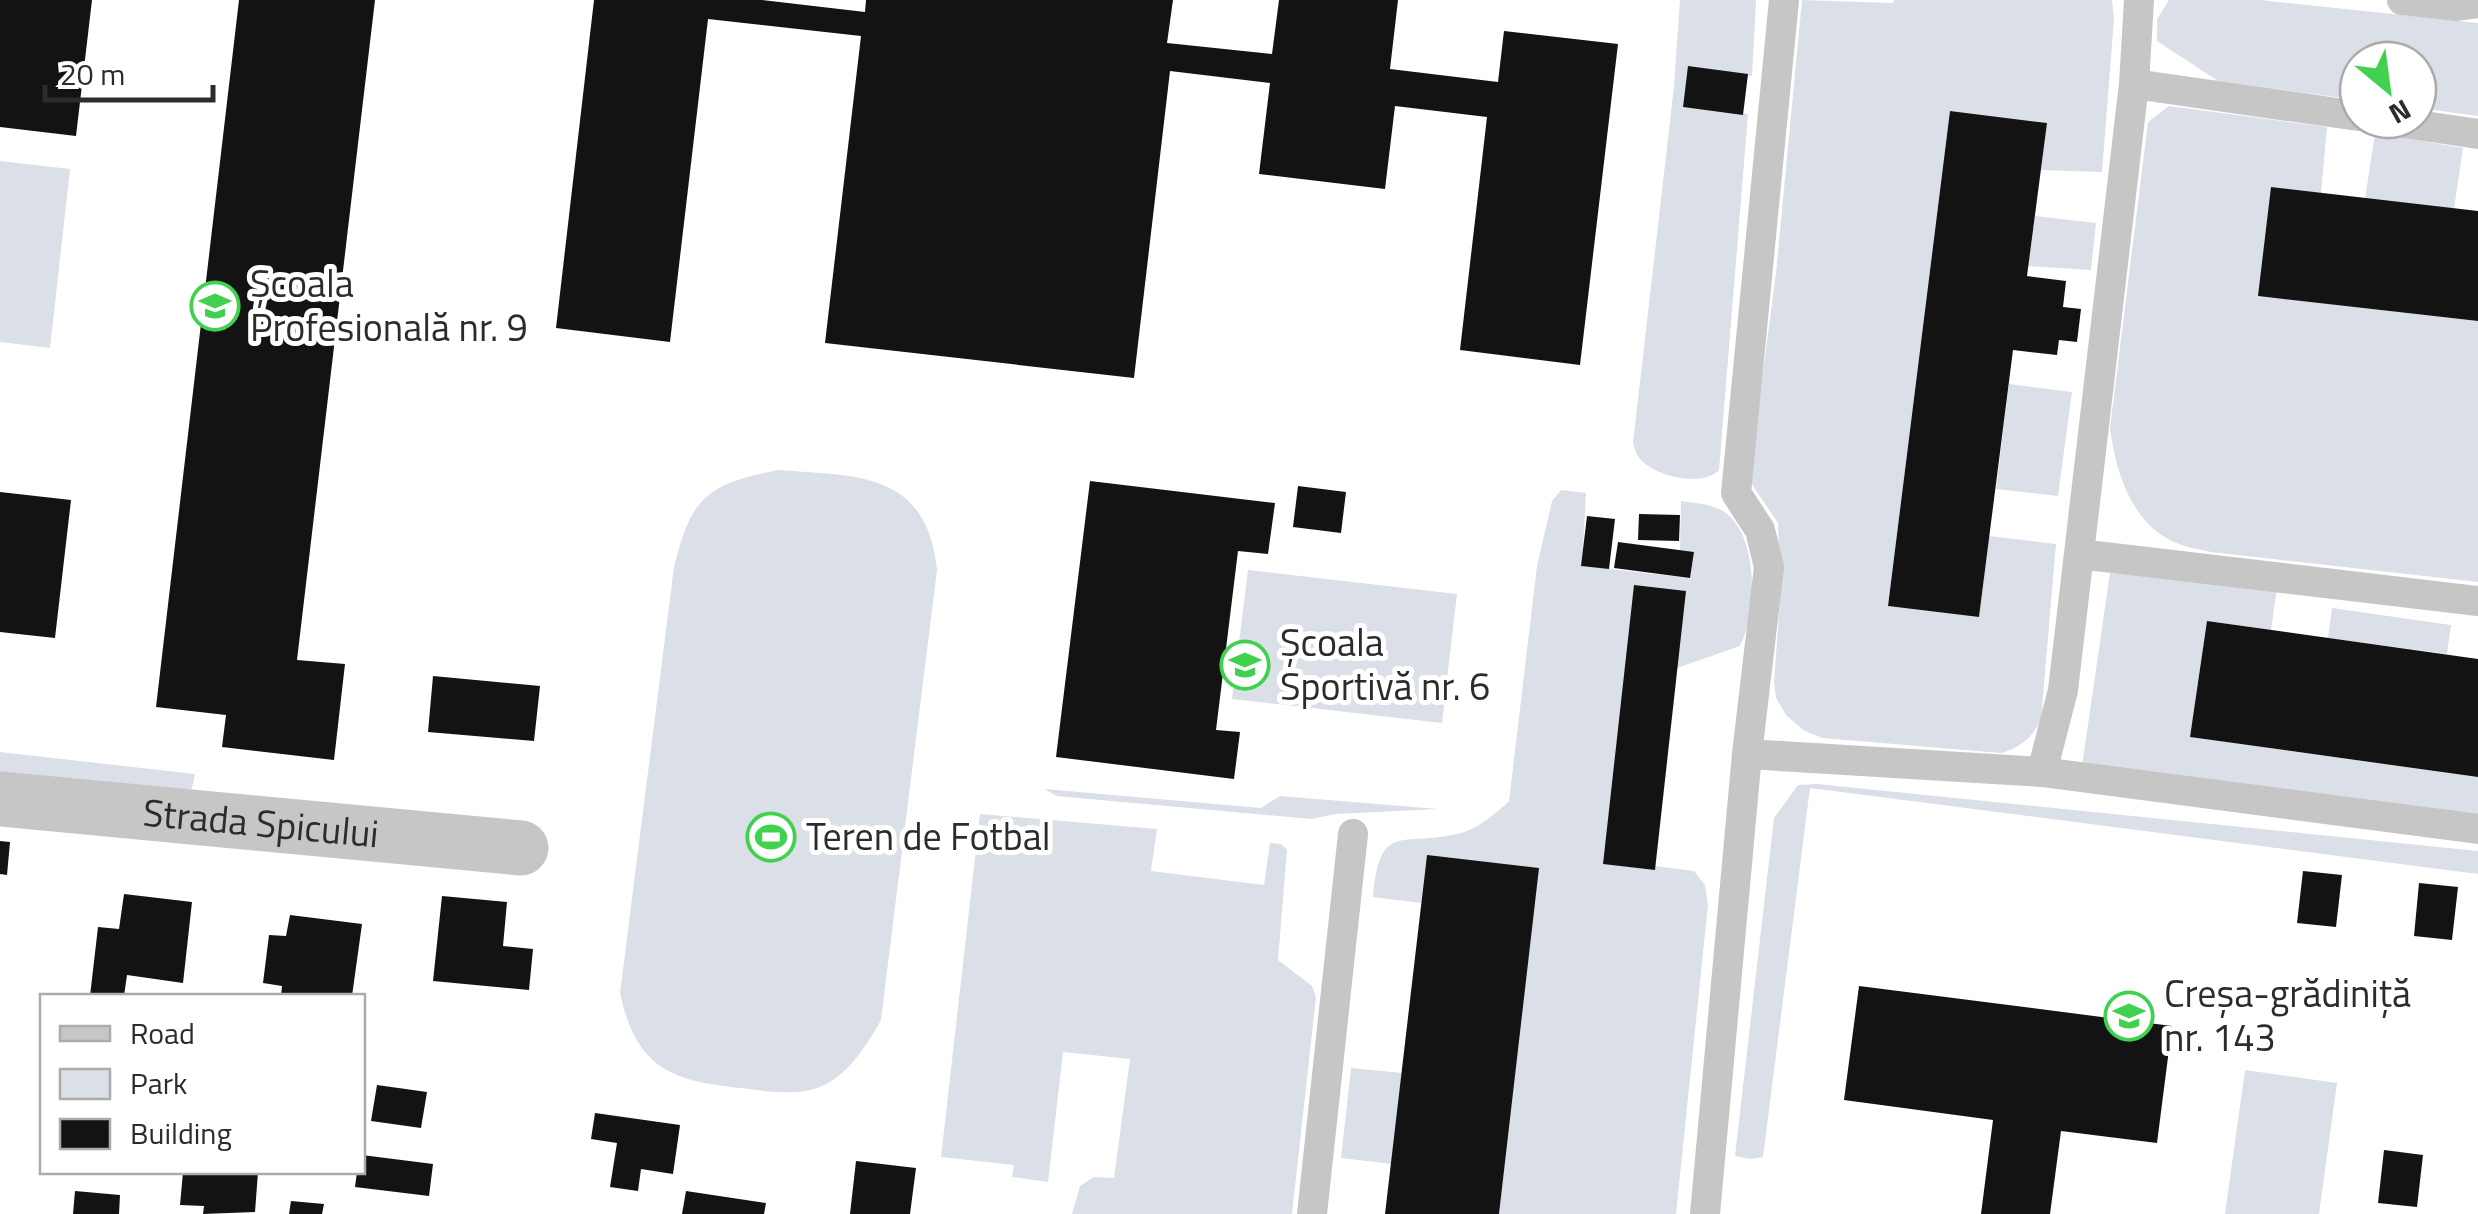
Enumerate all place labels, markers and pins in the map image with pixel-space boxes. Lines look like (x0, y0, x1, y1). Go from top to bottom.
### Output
place label: Școala Profesională nr. 9 (250, 254, 528, 356)
school or university icon: Școala Profesională nr. 9 (189, 280, 241, 332)
place label: Şcoala Sportivă nr. 6 (1280, 613, 1490, 715)
school or university icon: Şcoala Sportivă nr. 6 (1219, 639, 1271, 691)
place label: Teren de Fotbal (806, 807, 1050, 865)
sports icon: Teren de Fotbal (745, 811, 797, 863)
place label: Creșa-grădiniță nr. 143 (2164, 964, 2411, 1066)
school or university icon: Creșa-grădiniță nr. 143 (2103, 990, 2155, 1042)

